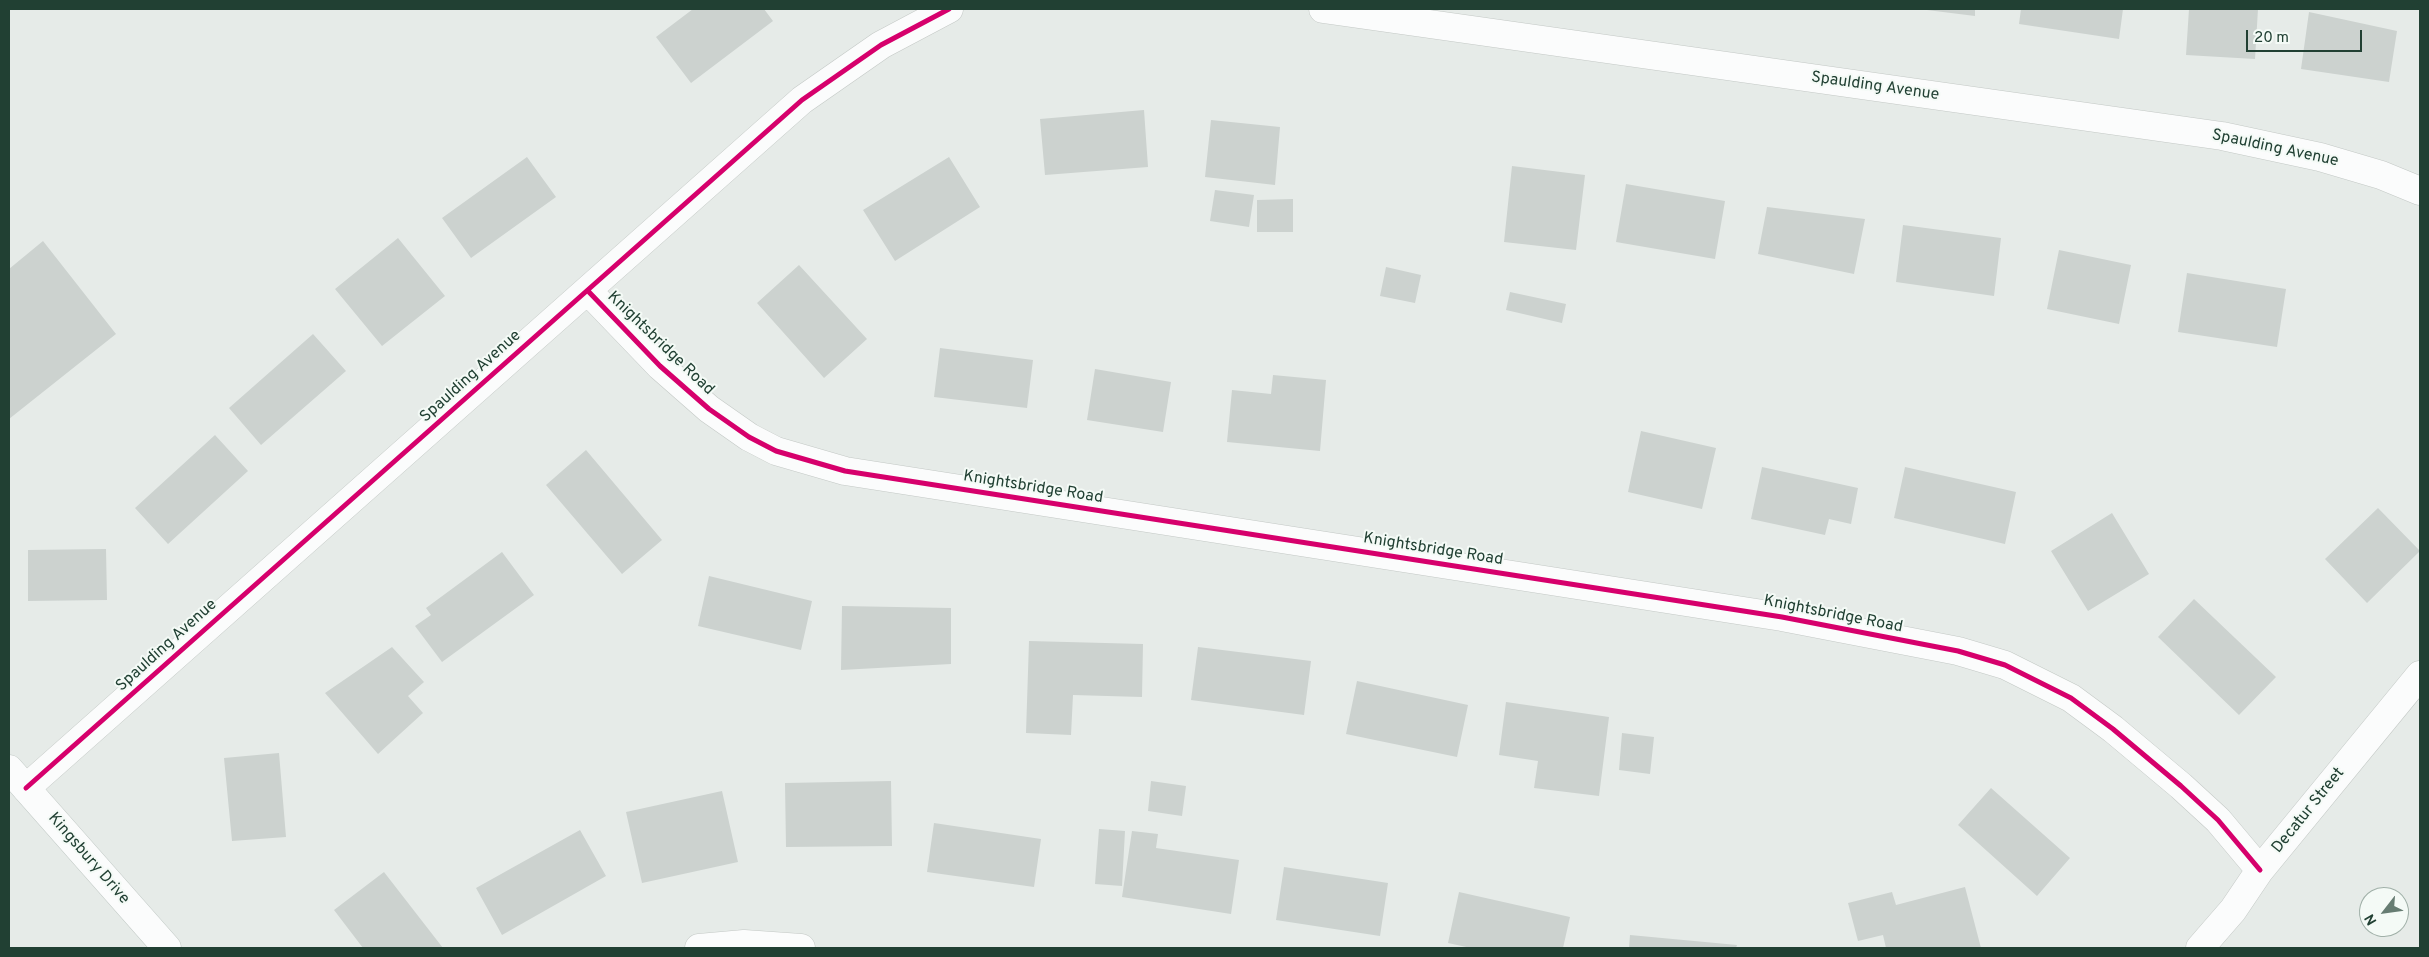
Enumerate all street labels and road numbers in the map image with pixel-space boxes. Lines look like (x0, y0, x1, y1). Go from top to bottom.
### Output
street label: Spaulding Avenue (1810, 69, 1940, 105)
street label: Spaulding Avenue (2210, 126, 2340, 172)
street label: Knightsbridge Road (603, 288, 717, 400)
street label: Spaulding Avenue (417, 327, 525, 427)
street label: Knightsbridge Road (962, 467, 1104, 509)
street label: Knightsbridge Road (1362, 529, 1504, 571)
street label: Knightsbridge Road (1762, 592, 1904, 638)
street label: Spaulding Avenue (113, 596, 221, 696)
street label: Decatur Street (2269, 764, 2349, 858)
street label: Kingsbury Drive (43, 809, 133, 909)

